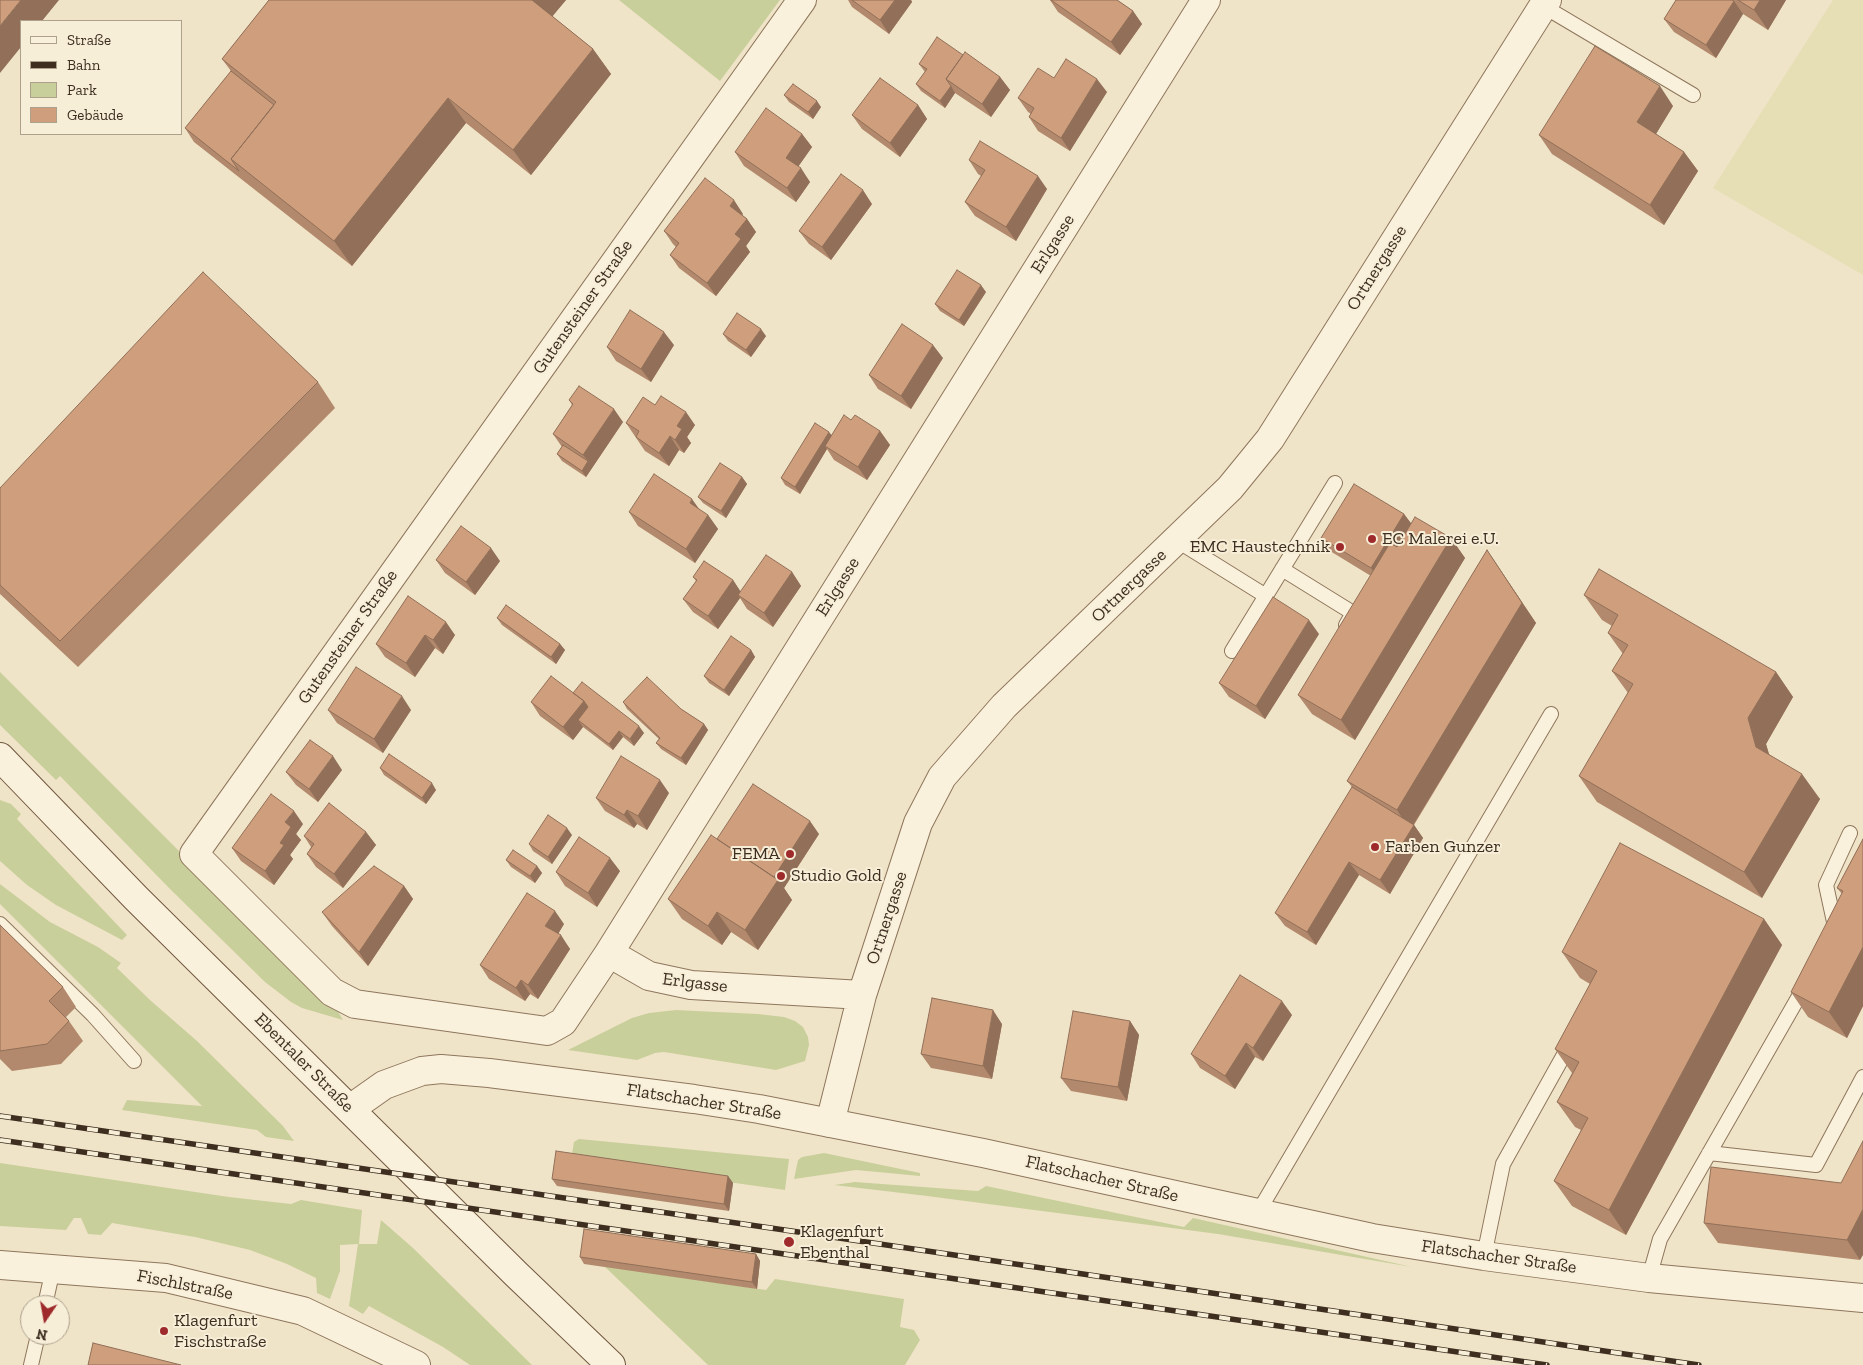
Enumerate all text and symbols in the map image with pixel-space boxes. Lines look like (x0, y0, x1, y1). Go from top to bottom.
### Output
legend (20, 20, 182, 135)
text: Straße (67, 31, 111, 49)
text: Bahn (67, 56, 100, 74)
text: Park (67, 81, 97, 99)
text: Gebäude (67, 106, 123, 124)
street label: Erlgasse (1026, 210, 1080, 278)
street label: Ortnergasse (1342, 221, 1412, 315)
street label: Gutensteiner Straße (528, 236, 638, 378)
place label: EC Malerei e.U. (1382, 528, 1499, 550)
marker: EC Malerei e.U. (1366, 533, 1378, 545)
place label: EMC Haustechnik (1190, 536, 1330, 558)
marker: EMC Haustechnik (1334, 541, 1346, 553)
street label: Ortnergasse (1087, 545, 1171, 627)
street label: Erlgasse (811, 553, 865, 621)
street label: Gutensteiner Straße (293, 566, 403, 708)
place label: Farben Gunzer (1385, 836, 1501, 858)
marker: Farben Gunzer (1369, 841, 1381, 853)
place label: FEMA (732, 843, 780, 865)
marker: FEMA (784, 848, 796, 860)
place label: Studio Gold (791, 865, 882, 887)
street label: Ortnergasse (862, 869, 912, 967)
marker: Studio Gold (775, 870, 787, 882)
street label: Erlgasse (661, 968, 729, 998)
street label: Ebentaler Straße (250, 1009, 358, 1117)
street label: Flatschacher Straße (625, 1079, 783, 1125)
street label: Flatschacher Straße (1023, 1151, 1181, 1207)
place label: Klagenfurt Ebenthal (800, 1221, 884, 1264)
marker: Klagenfurt Ebenthal (782, 1235, 796, 1249)
street label: Flatschacher Straße (1420, 1235, 1578, 1279)
street label: Fischlstraße (135, 1265, 235, 1305)
north arrow (20, 1295, 70, 1345)
place label: Klagenfurt Fischstraße (174, 1310, 266, 1352)
text: N (35, 1325, 49, 1344)
marker: Klagenfurt Fischstraße (158, 1325, 170, 1337)

